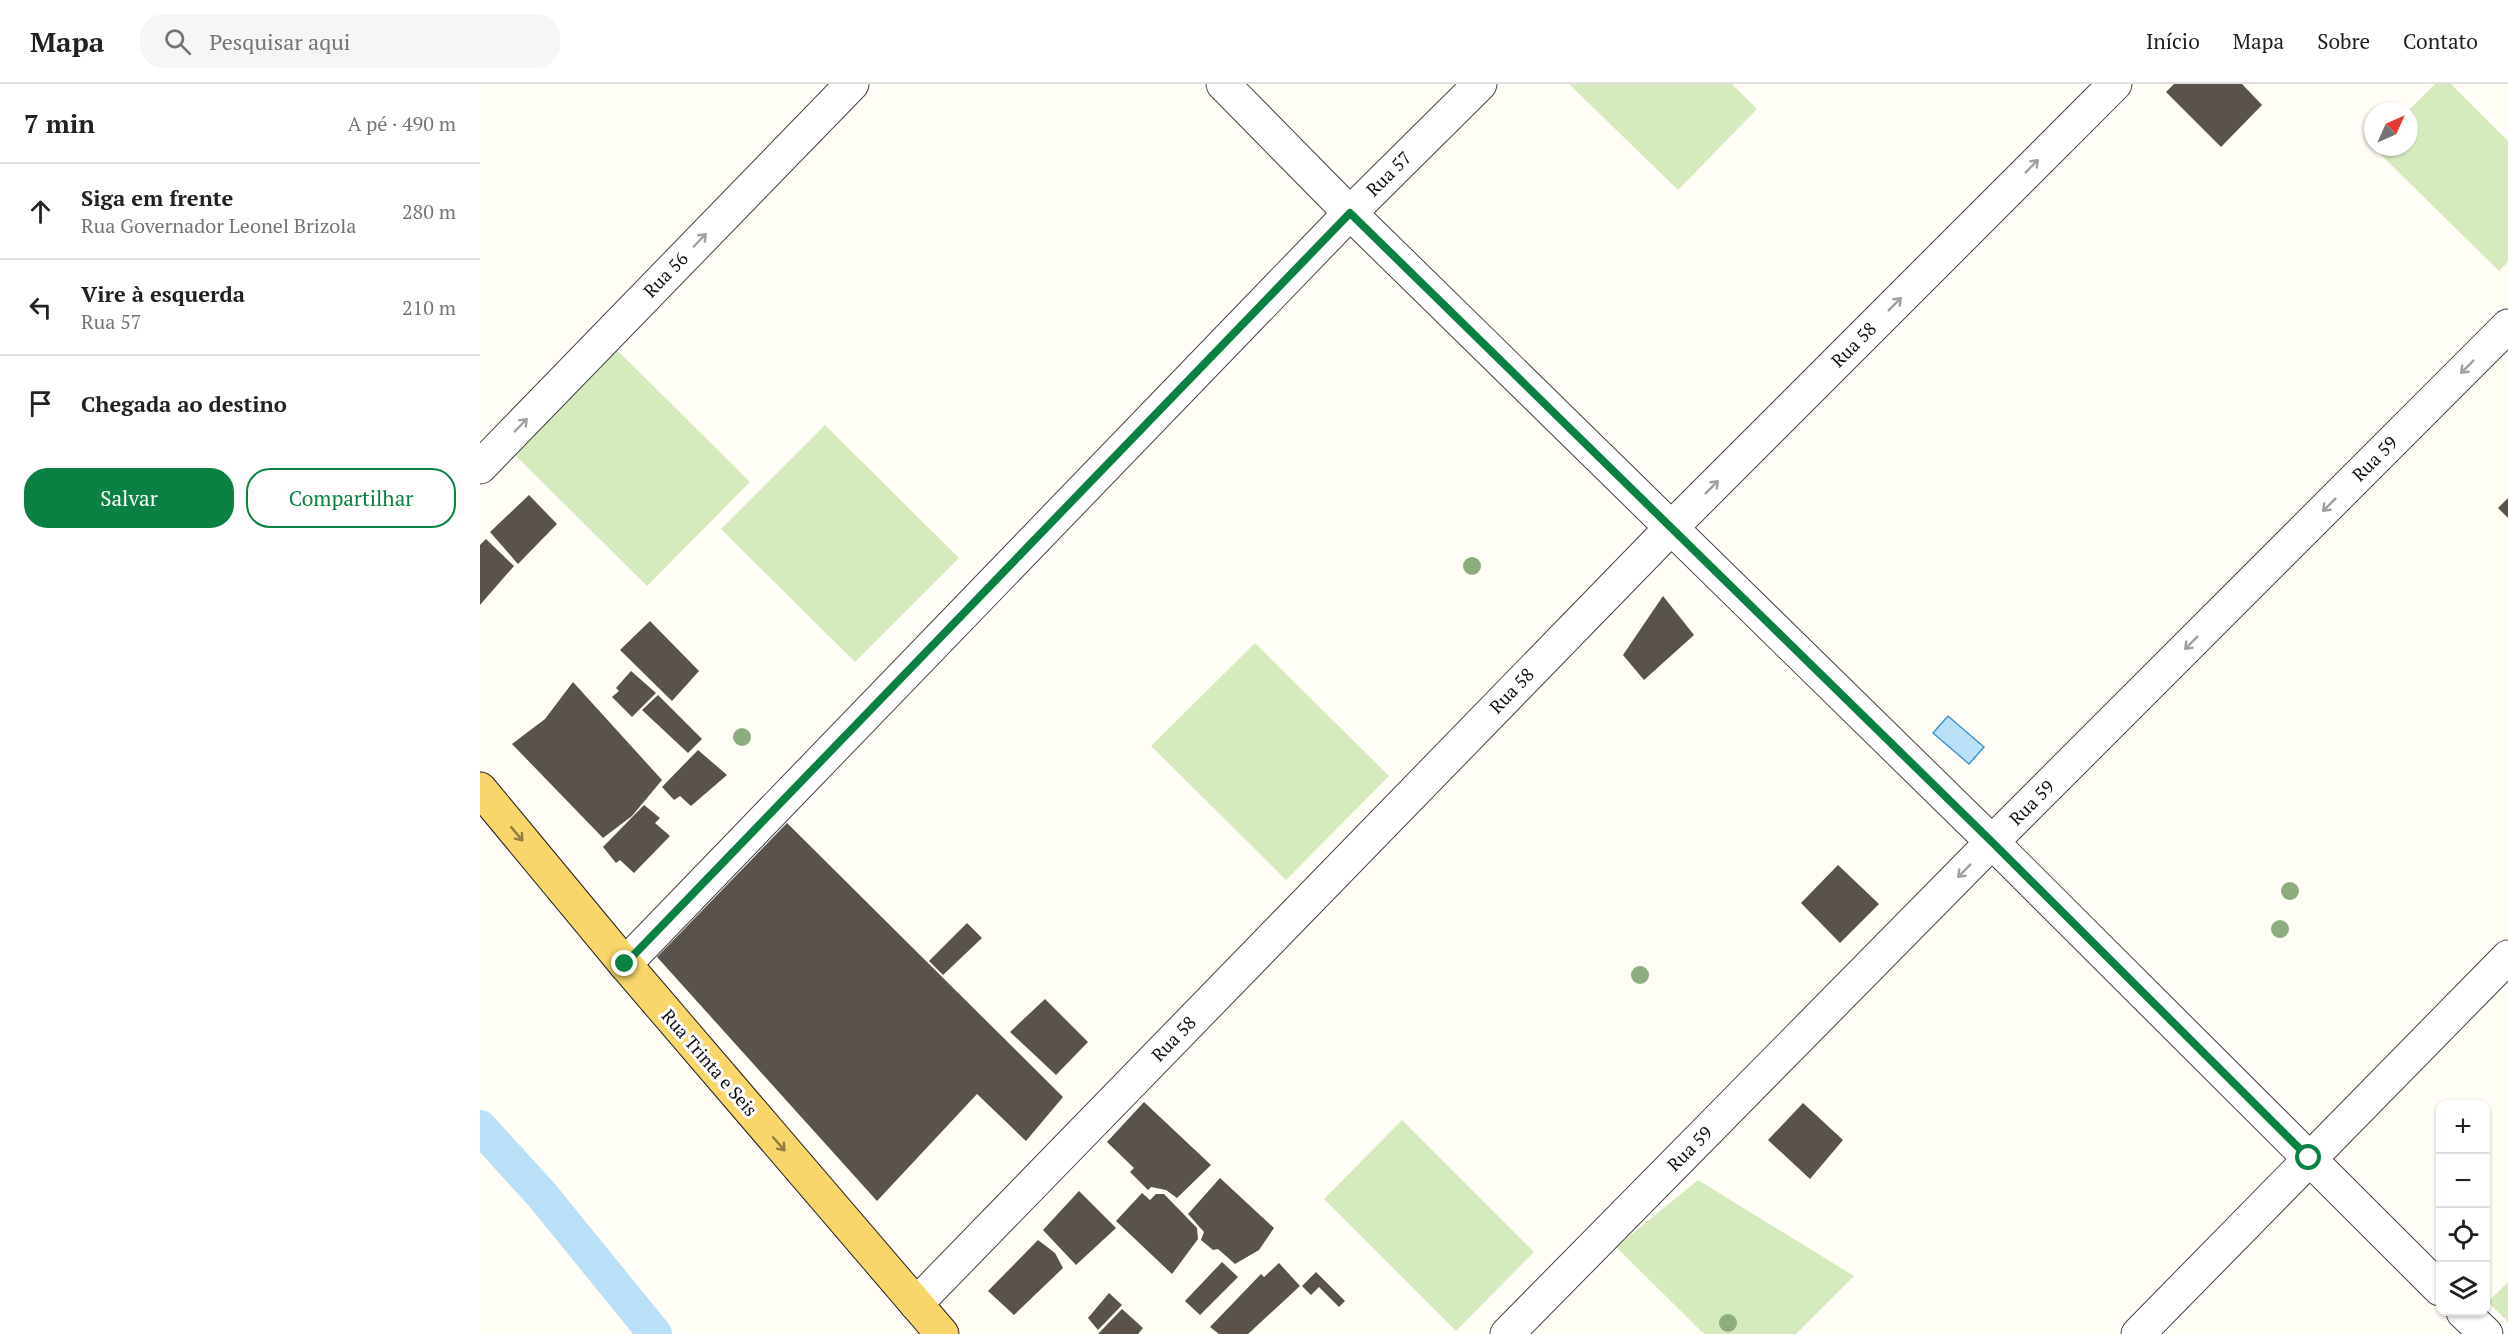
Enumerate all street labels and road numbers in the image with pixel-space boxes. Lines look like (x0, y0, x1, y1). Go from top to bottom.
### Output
street label: Rua 57 (1361, 146, 1416, 201)
street label: Rua 56 (638, 246, 693, 302)
street label: Rua 58 (1826, 317, 1881, 372)
street label: Rua 59 (2347, 431, 2402, 486)
street label: Rua 58 (1484, 662, 1539, 718)
street label: Rua 59 (2004, 775, 2059, 830)
street label: Rua Trinta e Seis (657, 1004, 763, 1121)
street label: Rua 58 (1146, 1010, 1201, 1066)
street label: Rua 59 (1662, 1121, 1717, 1176)

